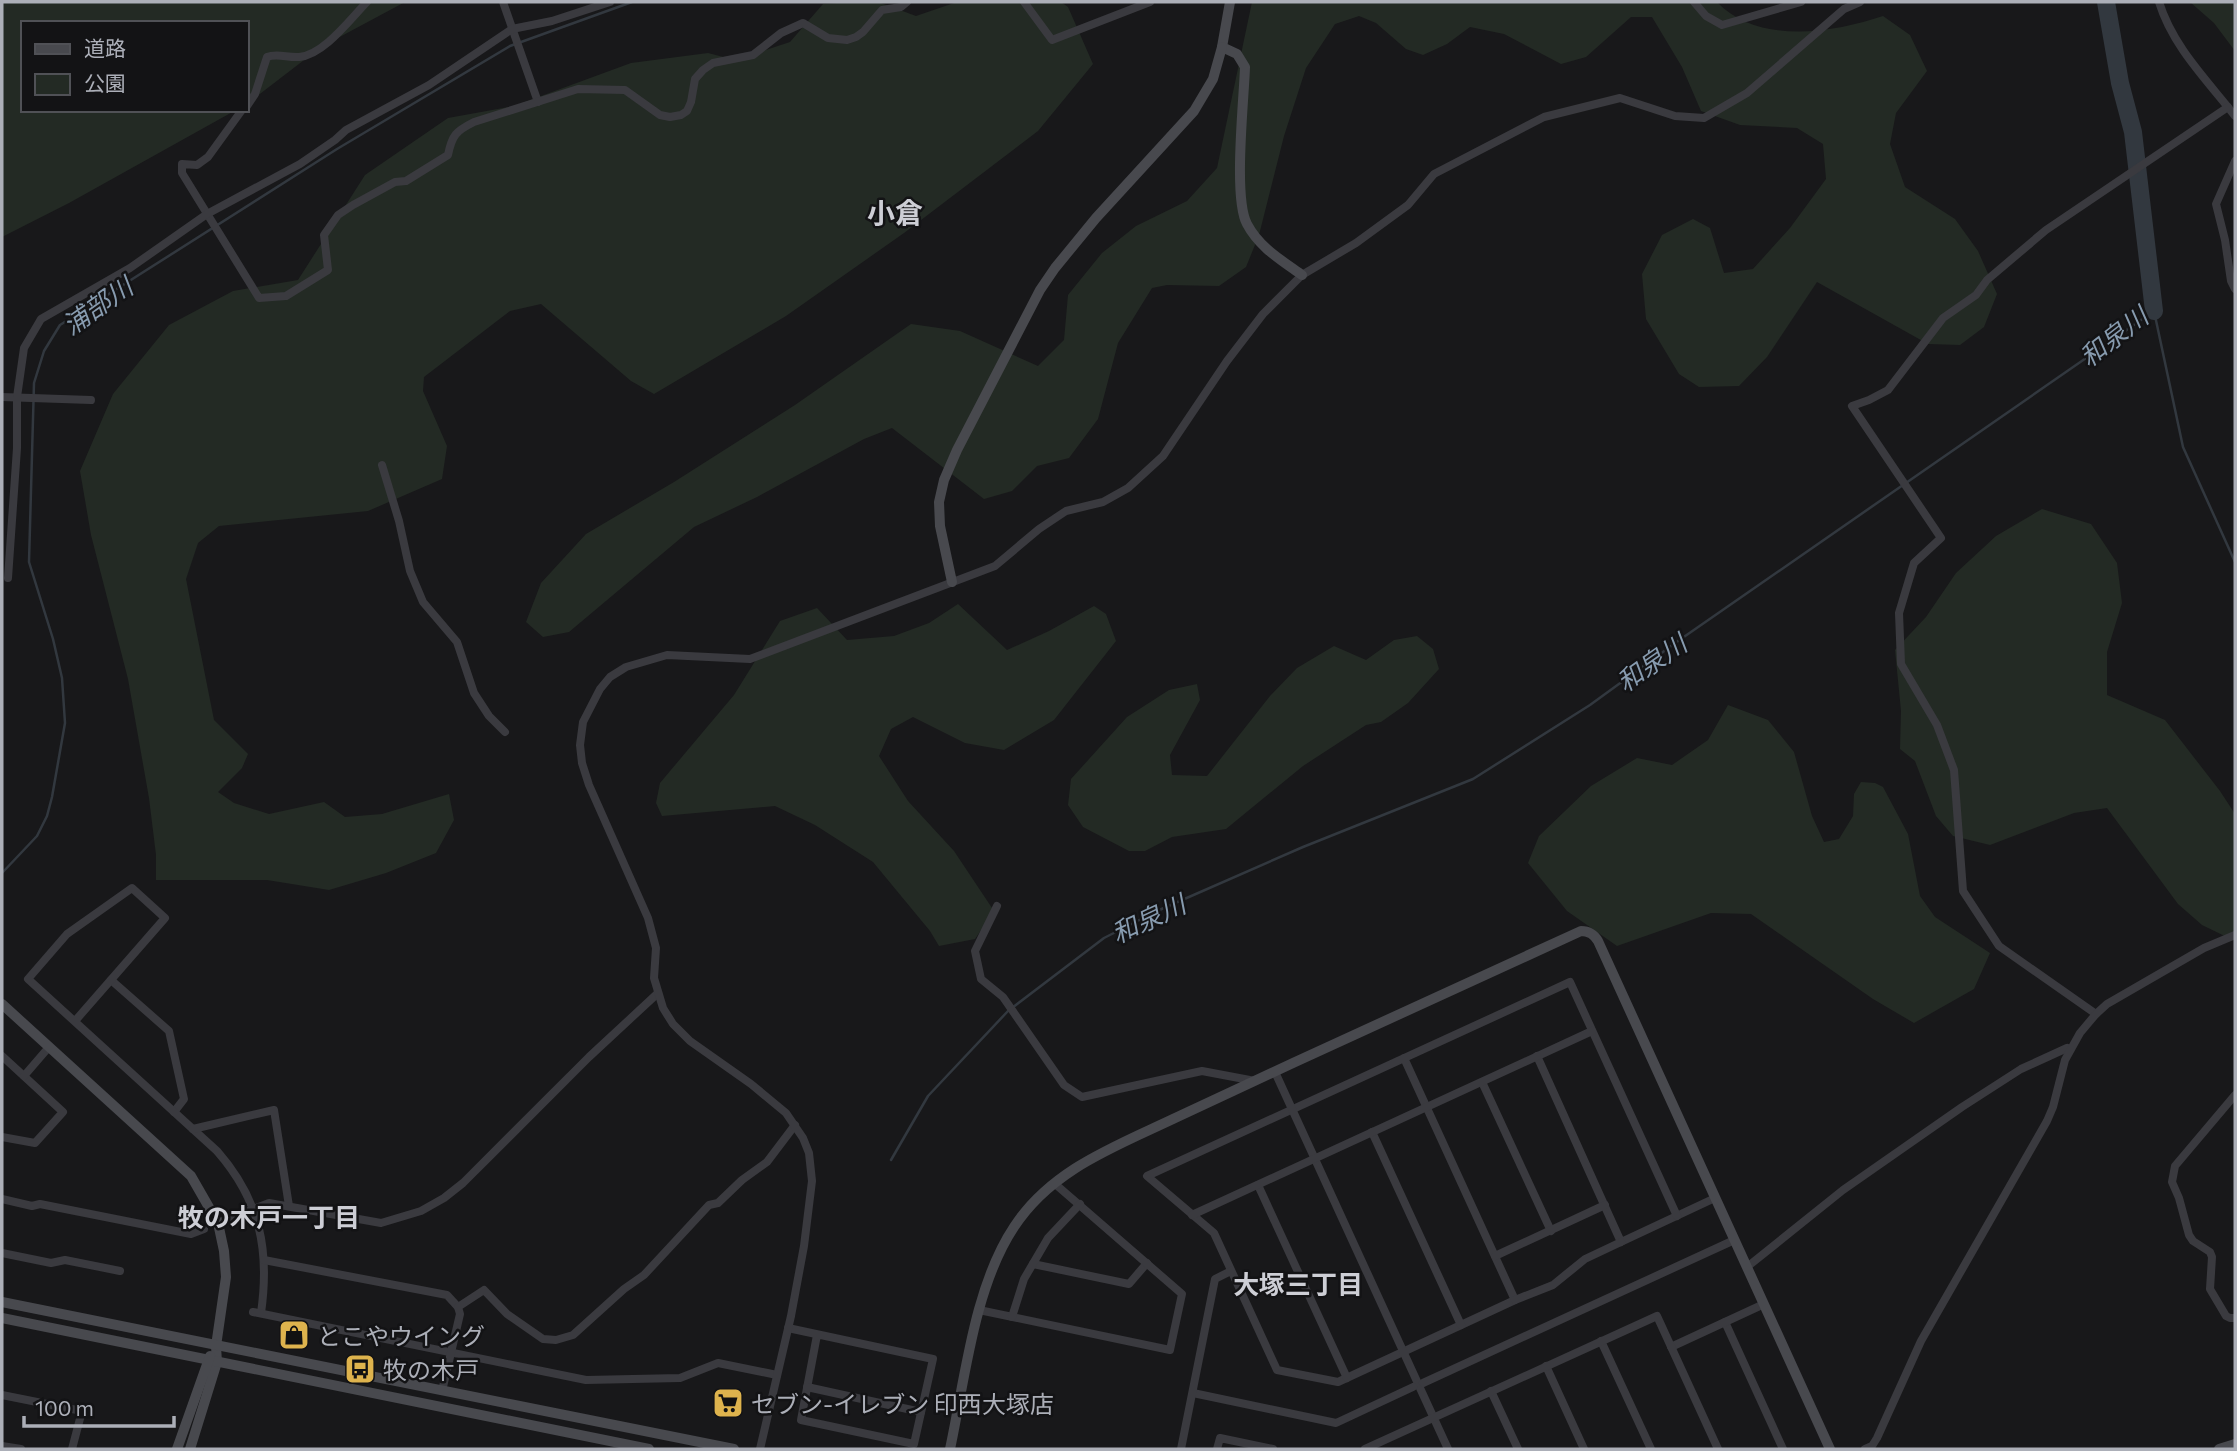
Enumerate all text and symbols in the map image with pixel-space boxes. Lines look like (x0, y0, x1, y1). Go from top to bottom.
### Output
legend (21, 21, 248, 112)
text: 道路 (84, 35, 126, 60)
text: 公園 (84, 70, 126, 95)
district label: 小倉 (867, 195, 923, 229)
water label: 浦部川 (56, 268, 140, 340)
water label: 和泉川 (2073, 298, 2156, 372)
water label: 和泉川 (1610, 625, 1694, 697)
water label: 和泉川 (1106, 886, 1193, 949)
district label: 牧の木戸一丁目 (178, 1201, 360, 1232)
district label: 大塚三丁目 (1233, 1268, 1363, 1299)
shop icon: とこやウイング (277, 1318, 311, 1352)
place label: とこやウイング (317, 1321, 485, 1350)
bus stop icon: 牧の木戸 (343, 1352, 377, 1386)
place label: 牧の木戸 (383, 1355, 479, 1384)
scale bar (24, 1384, 175, 1428)
supermarket icon: セブン-イレブン 印西大塚店 (711, 1386, 745, 1420)
place label: セブン-イレブン 印西大塚店 (751, 1389, 1054, 1418)
text: 100 m (35, 1395, 94, 1420)

